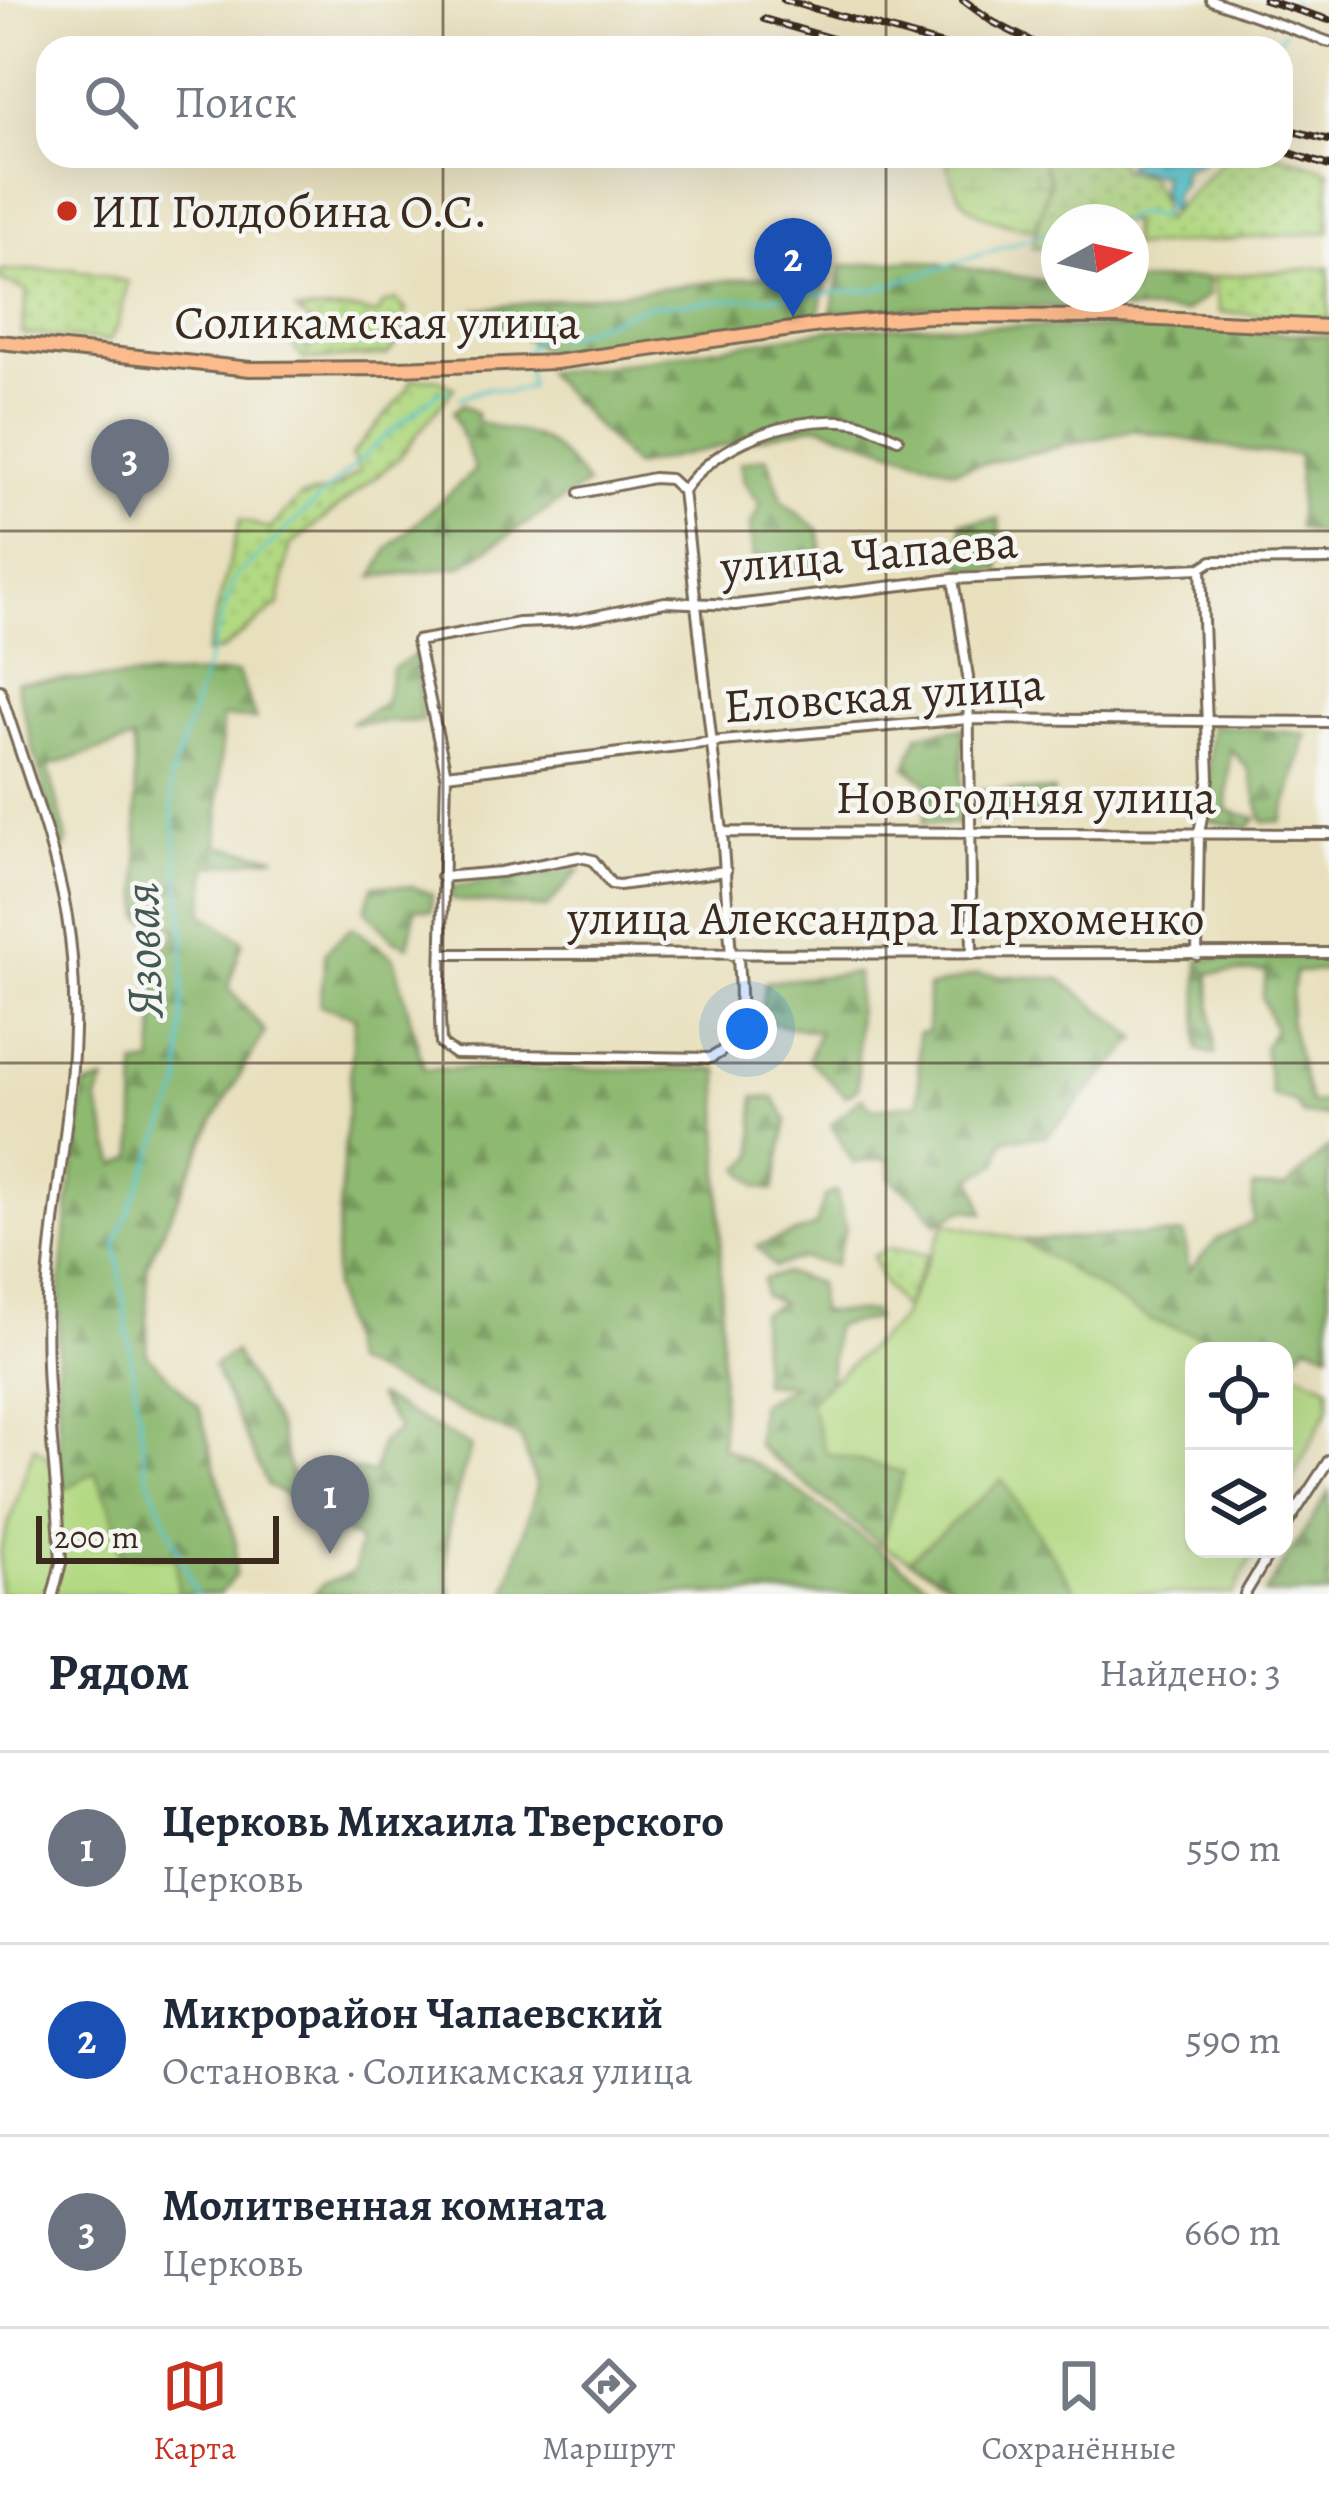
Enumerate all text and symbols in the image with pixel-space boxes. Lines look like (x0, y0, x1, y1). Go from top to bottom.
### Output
search box (36, 36, 1293, 168)
icon: search (78, 69, 144, 135)
text: Поиск (174, 71, 297, 133)
place label: ИП Голдобина О.С. (91, 178, 488, 244)
marker: ИП Голдобина О.С. (54, 198, 80, 224)
north arrow (1041, 204, 1149, 312)
pin: 2 (754, 218, 832, 317)
street label: Соликамская улица (174, 289, 580, 355)
pin: 3 (91, 419, 169, 518)
street label: улица Чапаева (717, 508, 1020, 600)
street label: Еловская улица (721, 651, 1047, 739)
street label: Новогодняя улица (836, 764, 1216, 830)
water label: Язовая (106, 881, 180, 1021)
street label: улица Александра Пархоменко (566, 885, 1205, 951)
your location (717, 999, 777, 1059)
map controls (1185, 1342, 1293, 1558)
button: locate (1185, 1342, 1293, 1450)
button: layers (1185, 1450, 1293, 1558)
pin: 1 (291, 1455, 369, 1554)
scale bar (36, 1510, 279, 1563)
text: 200 m (54, 1514, 139, 1559)
text: Рядом (48, 1637, 190, 1707)
text: Найдено: 3 (1099, 1646, 1281, 1699)
text: Церковь Михаила Тверского (162, 1790, 724, 1852)
text: 1 (80, 1821, 94, 1874)
text: 550 m (1187, 1821, 1281, 1874)
text: Церковь (162, 1852, 303, 1905)
text: Микрорайон Чапаевский (162, 1982, 663, 2044)
text: 2 (78, 2013, 96, 2066)
text: 590 m (1186, 2013, 1281, 2066)
text: Остановка · Соликамская улица (162, 2044, 692, 2097)
text: Молитвенная комната (162, 2174, 607, 2236)
text: 3 (79, 2205, 95, 2258)
text: 660 m (1184, 2205, 1281, 2258)
text: Церковь (162, 2236, 303, 2289)
tab: Карта (153, 2353, 236, 2470)
tab: Маршрут (542, 2353, 676, 2470)
tab: Сохранённые (981, 2353, 1176, 2470)

